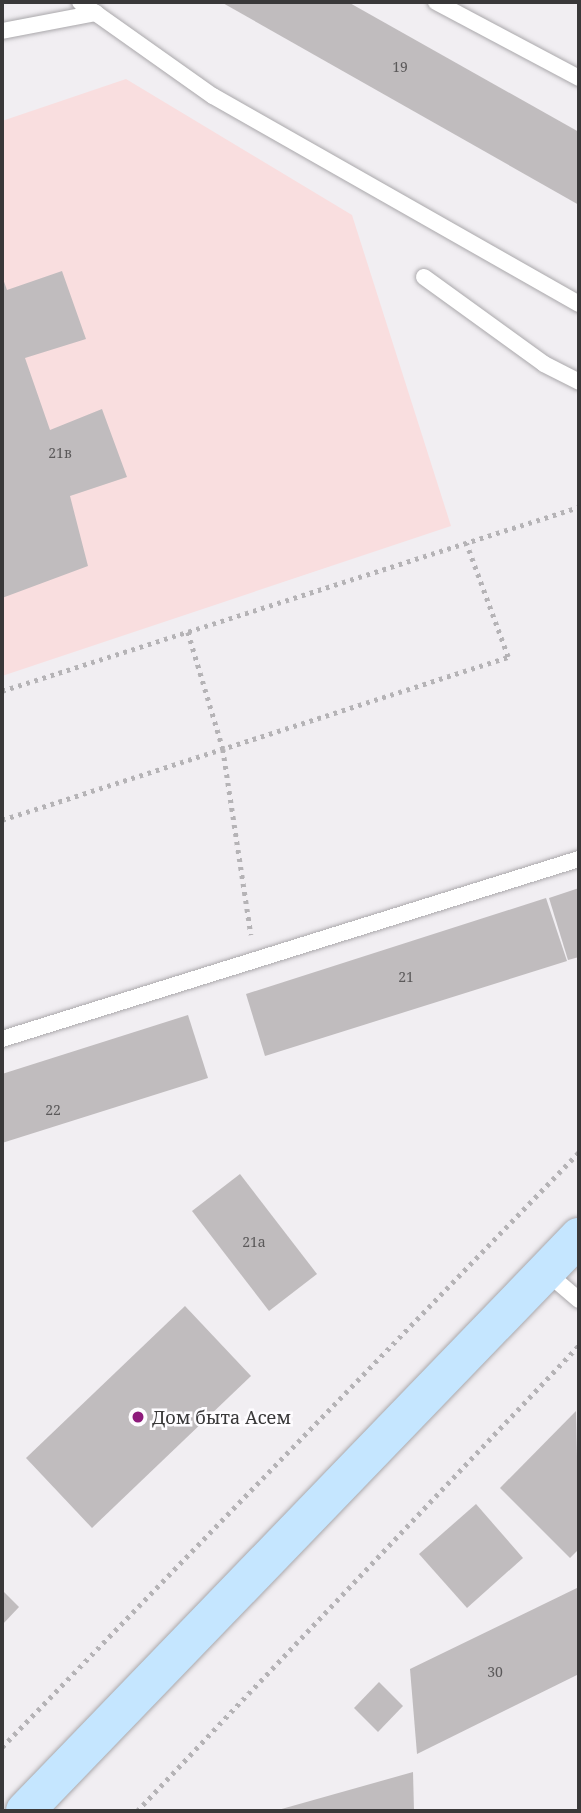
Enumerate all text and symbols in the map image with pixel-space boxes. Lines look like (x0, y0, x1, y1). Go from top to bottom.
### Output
house number: 19 (392, 59, 408, 75)
house number: 21в (48, 445, 72, 461)
house number: 21 (398, 969, 414, 985)
house number: 22 (45, 1102, 61, 1118)
house number: 21а (242, 1234, 266, 1250)
place label: Дом быта Асем (152, 1406, 291, 1428)
marker: Дом быта Асем (130, 1409, 146, 1425)
house number: 30 (487, 1664, 503, 1680)

